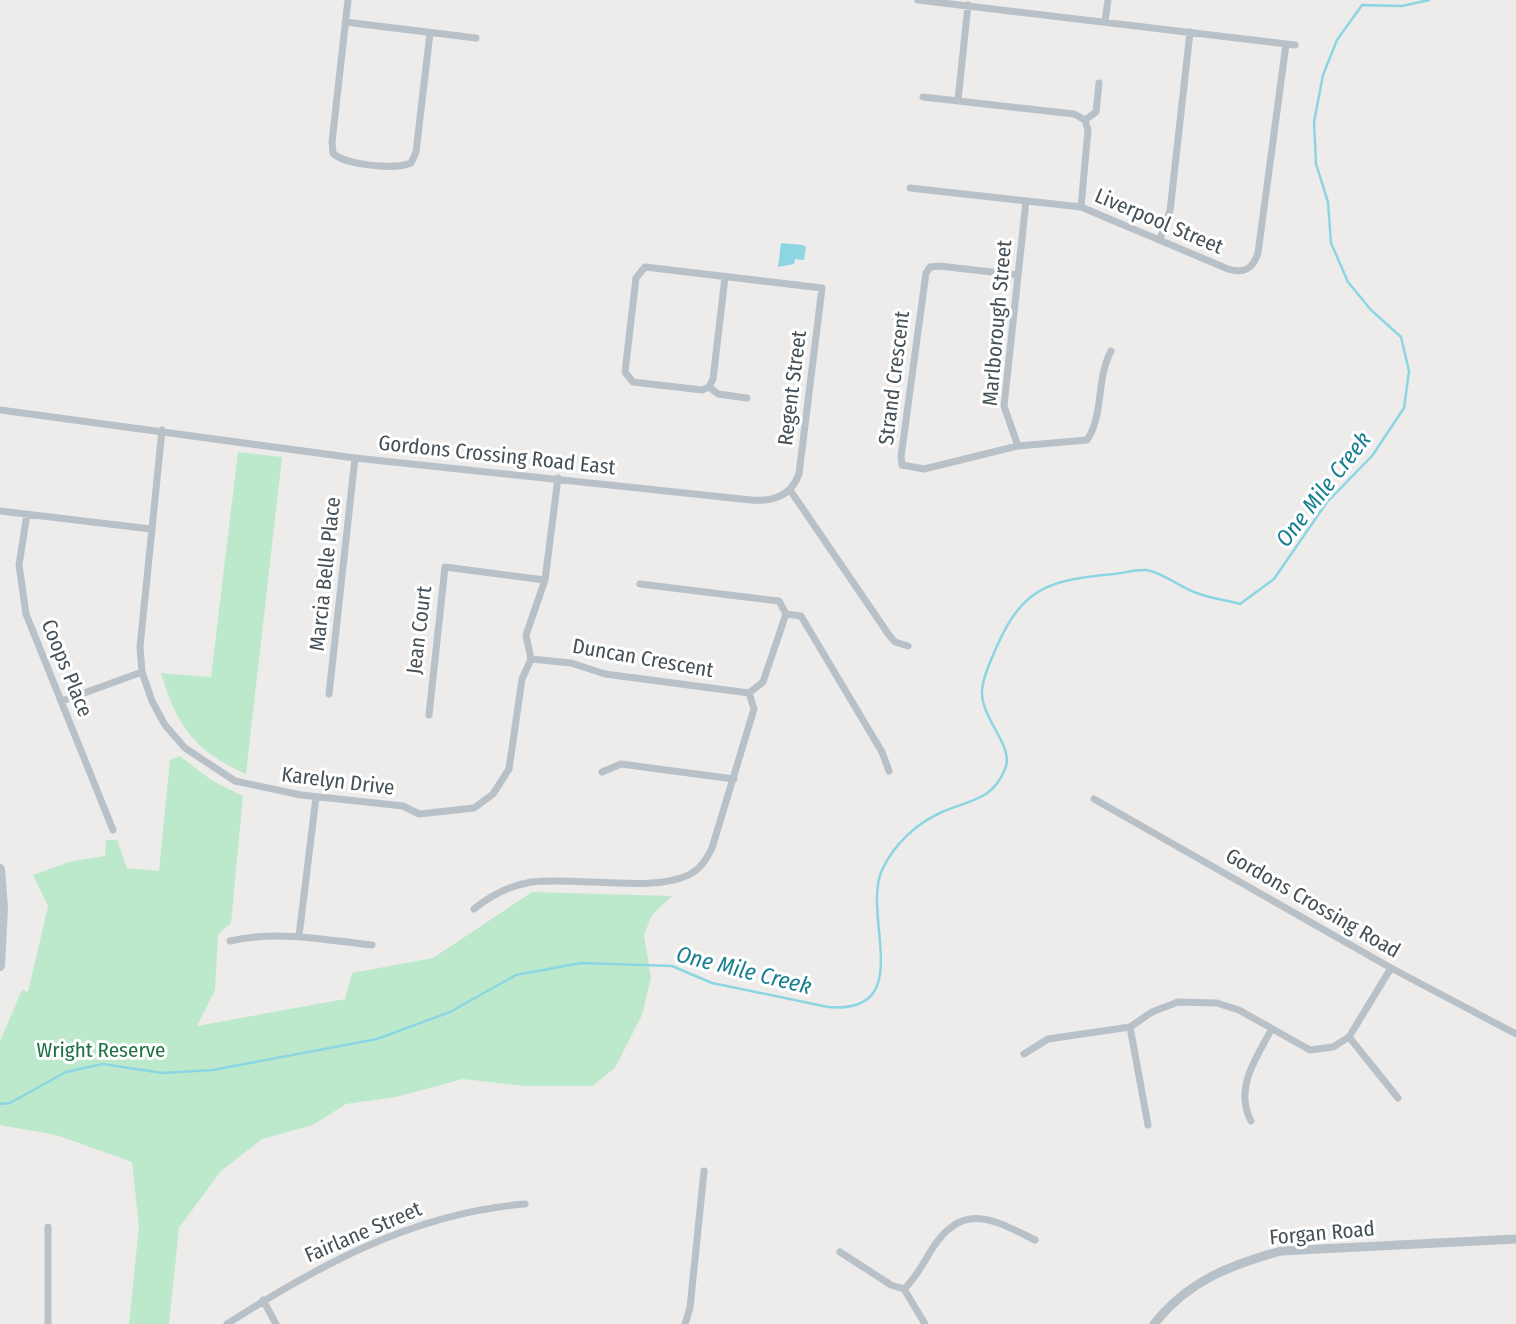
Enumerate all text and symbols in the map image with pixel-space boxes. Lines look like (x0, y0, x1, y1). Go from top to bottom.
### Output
street label: Liverpool Street (1091, 182, 1227, 260)
street label: Marlborough Street (977, 239, 1017, 407)
street label: Strand Crescent (873, 309, 915, 447)
street label: Regent Street (772, 329, 812, 447)
water label: One Mile Creek (1269, 426, 1377, 552)
street label: Gordons Crossing Road East (377, 430, 617, 480)
street label: Marcia Belle Place (304, 496, 346, 652)
street label: Jean Court (401, 584, 437, 676)
street label: Coops Place (36, 615, 98, 721)
street label: Duncan Crescent (570, 633, 716, 683)
street label: Karelyn Drive (280, 761, 396, 801)
street label: Gordons Crossing Road (1221, 842, 1405, 964)
water label: One Mile Creek (673, 940, 815, 1000)
park label: Wright Reserve (37, 1037, 165, 1063)
street label: Fairlane Street (301, 1196, 426, 1268)
street label: Forgan Road (1268, 1215, 1376, 1251)

